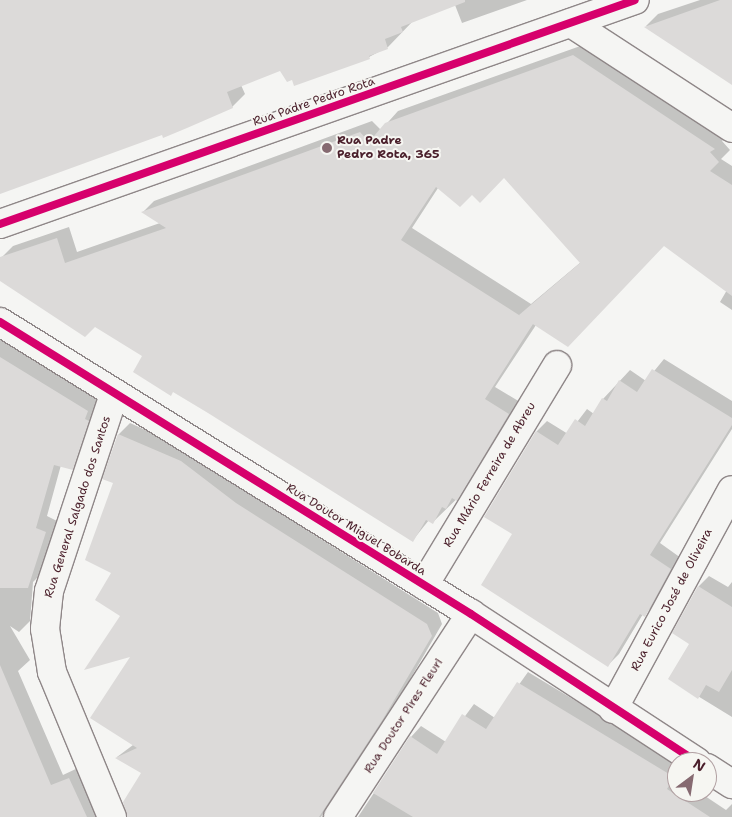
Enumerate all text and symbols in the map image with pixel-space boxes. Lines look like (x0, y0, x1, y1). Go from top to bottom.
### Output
street label: Rua Padre Pedro Rota (251, 74, 377, 130)
place label: Rua Padre Pedro Rota, 365 (337, 134, 439, 162)
marker: Rua Padre Pedro Rota, 365 (321, 142, 333, 154)
street label: Rua Mário Ferreira de Abreu (441, 400, 539, 550)
street label: Rua General Salgado dos Santos (42, 414, 114, 600)
street label: Rua Doutor Miguel Bobarda (283, 481, 429, 579)
street label: Rua Eurico José de Oliveira (628, 526, 716, 674)
street label: Rua Doutor Pires Fleuri (361, 656, 447, 776)
north arrow (667, 752, 717, 802)
text: N (690, 754, 709, 776)

